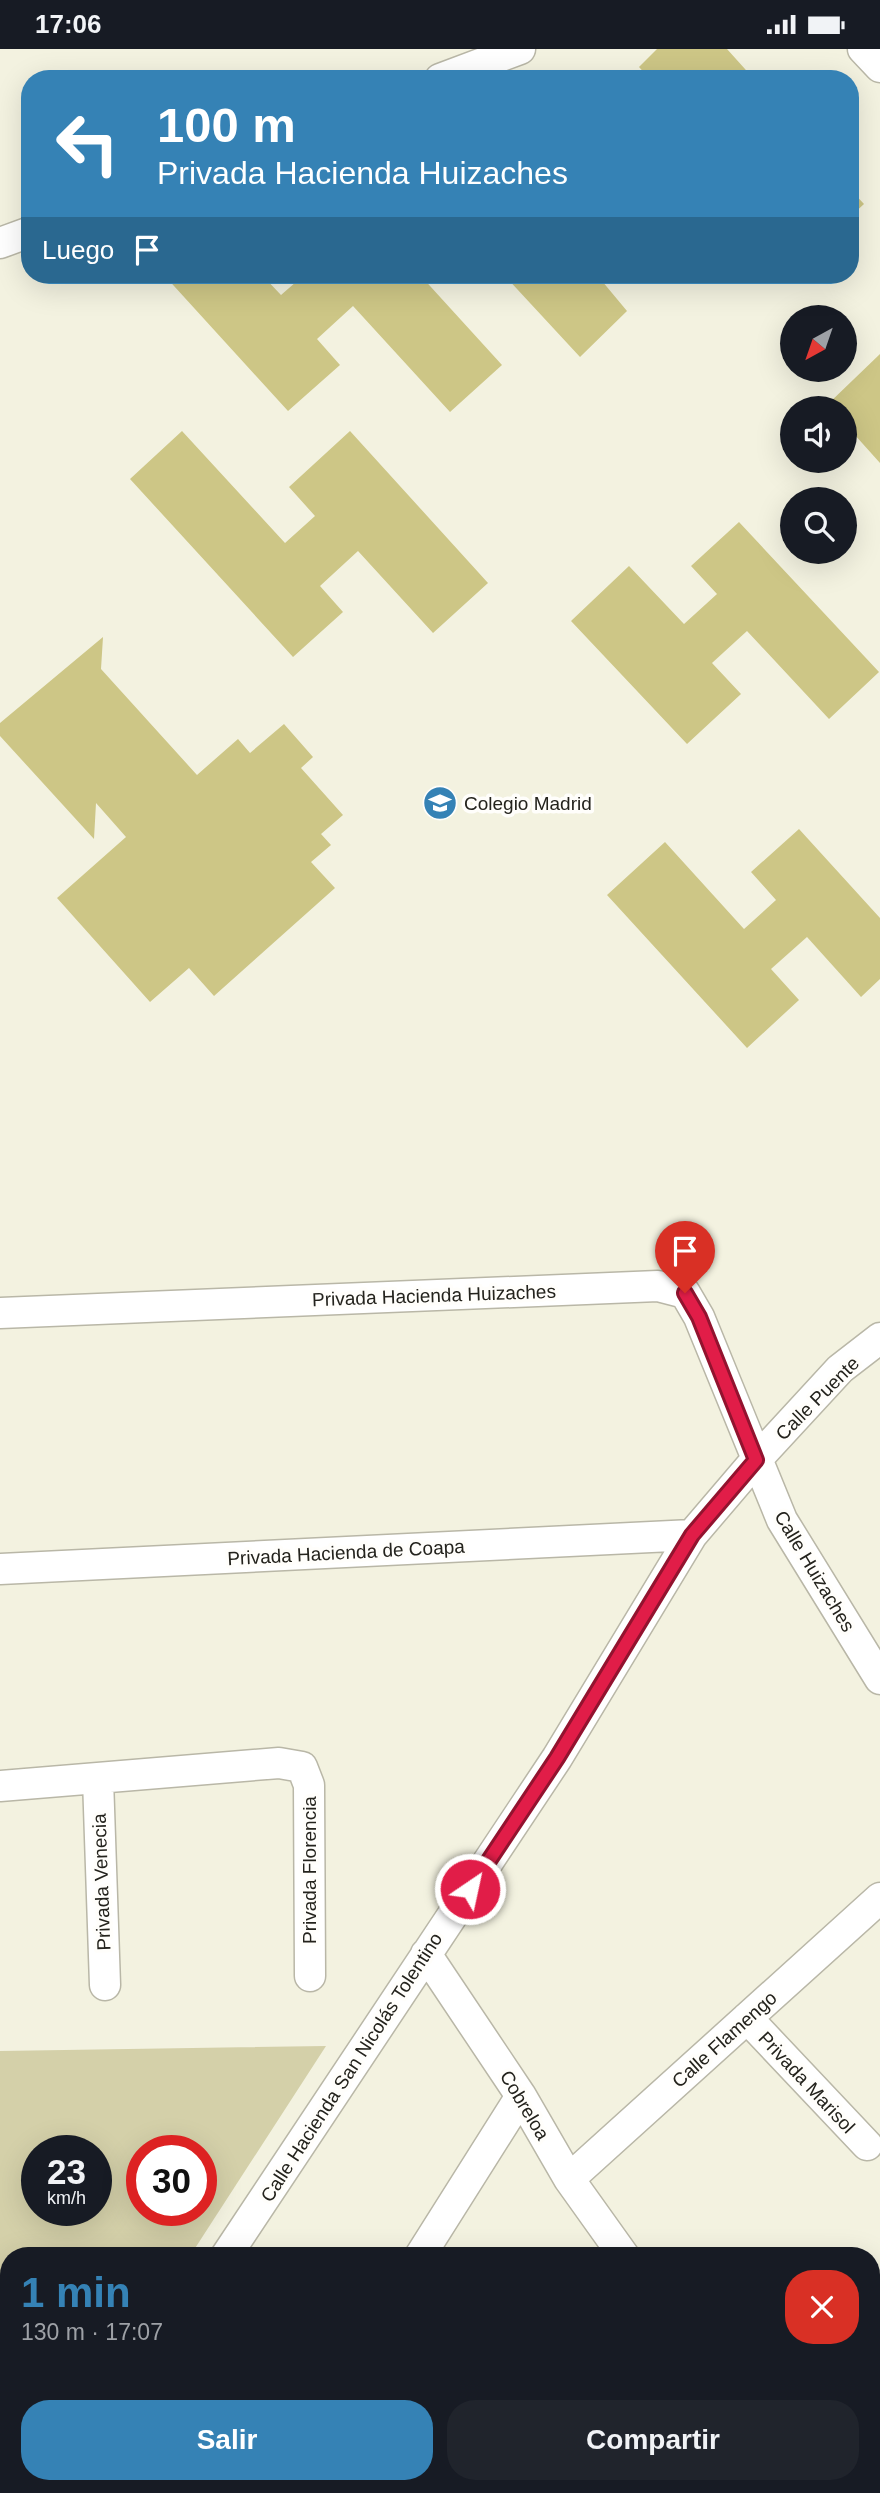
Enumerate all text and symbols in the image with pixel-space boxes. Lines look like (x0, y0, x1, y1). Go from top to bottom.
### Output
text: 17:06 (35, 9, 102, 39)
icon: left (42, 98, 133, 189)
text: 100 m (157, 98, 296, 152)
text: Privada Hacienda Huizaches (157, 155, 568, 191)
icon: arrive (128, 231, 166, 269)
text: Luego (42, 235, 114, 265)
north arrow (780, 305, 858, 381)
map controls (780, 305, 857, 564)
button: sound (780, 396, 857, 473)
button: search (780, 487, 857, 564)
school or university icon: Colegio Madrid (421, 784, 459, 822)
place label: Colegio Madrid (464, 793, 592, 814)
pin (655, 1221, 715, 1293)
icon: arrive (666, 1232, 704, 1270)
street label: Privada Hacienda Huizaches (312, 1281, 556, 1310)
street label: Calle Puente (771, 1352, 863, 1444)
street label: Calle Huizaches (770, 1507, 859, 1636)
street label: Privada Hacienda de Coapa (227, 1536, 466, 1569)
street label: Privada Florencia (299, 1796, 320, 1944)
street label: Privada Venecia (89, 1813, 114, 1951)
position arrow (433, 1852, 507, 1926)
street label: Calle Hacienda San Nicolás Tolentino (256, 1929, 446, 2206)
street label: Calle Flamengo (668, 1987, 781, 2092)
street label: Privada Marisol (754, 2027, 859, 2137)
street label: Cobreloa (496, 2067, 554, 2144)
speed limit sign: 30 (126, 2135, 217, 2226)
text: 23 (47, 2152, 86, 2191)
text: km/h (47, 2188, 86, 2208)
text: 1 min (21, 2269, 131, 2316)
button: close (785, 2270, 859, 2344)
text: 130 m · 17:07 (21, 2319, 163, 2345)
button: Salir (21, 2400, 433, 2480)
button: Compartir (447, 2400, 859, 2480)

